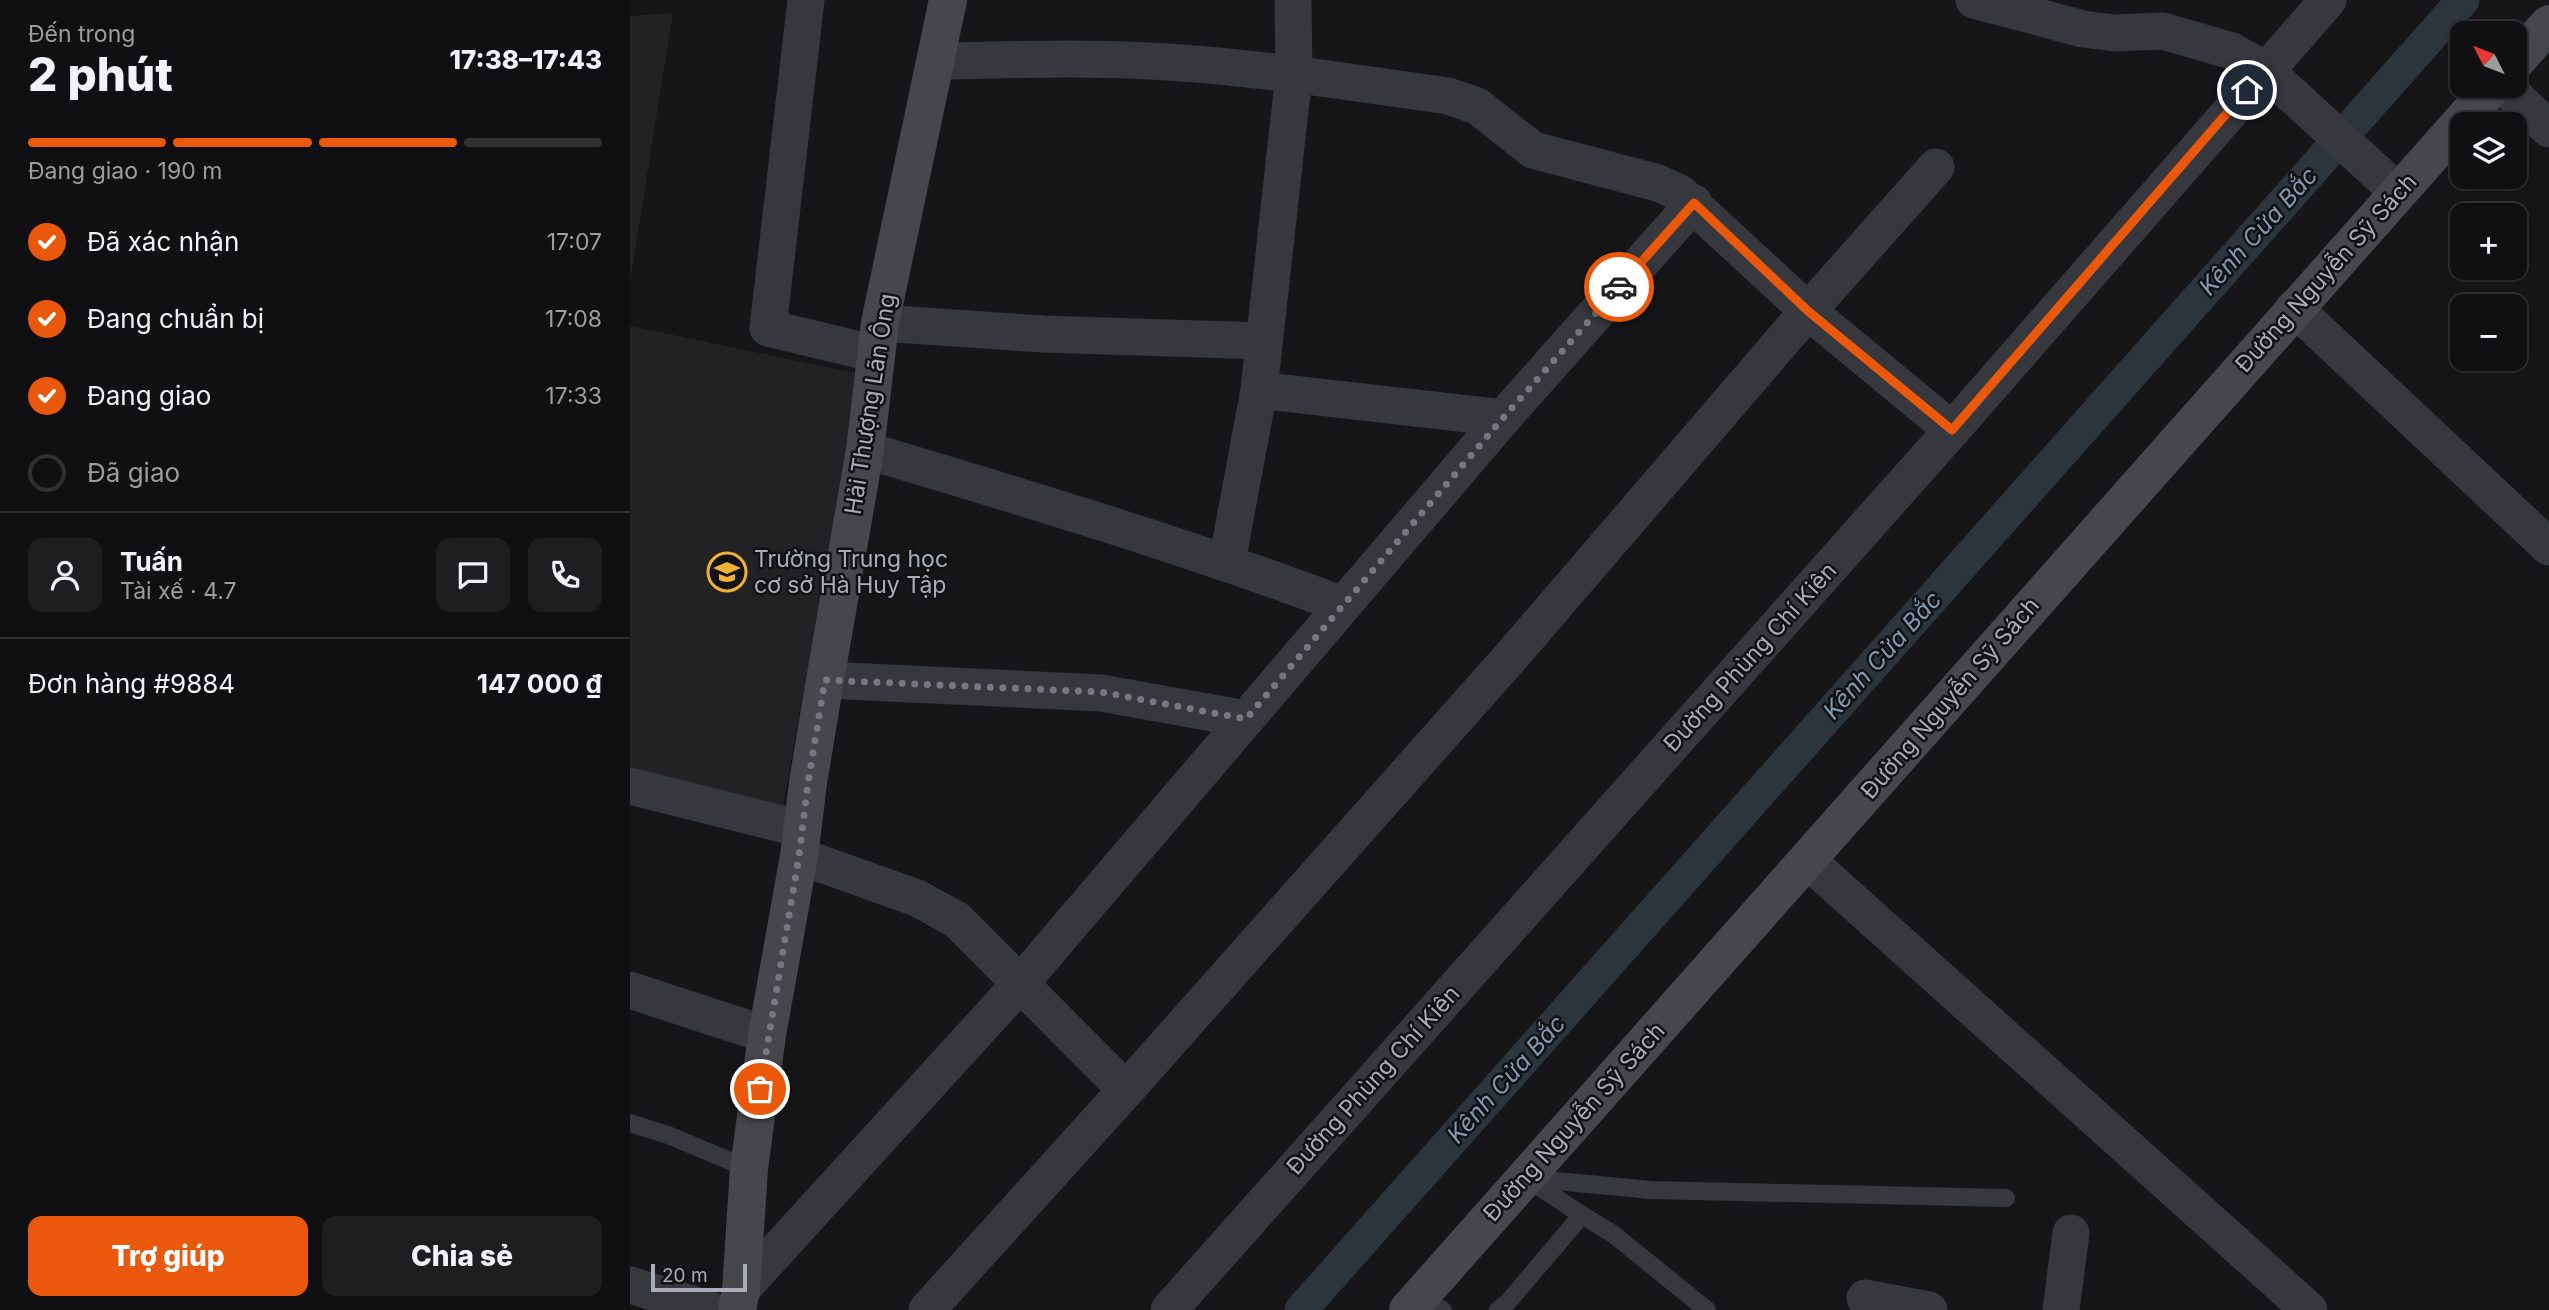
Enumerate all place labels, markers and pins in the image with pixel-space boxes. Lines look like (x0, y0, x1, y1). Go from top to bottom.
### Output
pin (2217, 60, 2277, 120)
place label: Trường Trung học cơ sở Hà Huy Tập (754, 545, 948, 599)
school or university icon: Trường Trung học cơ sở Hà Huy Tập (706, 551, 748, 593)
pin (730, 1059, 790, 1119)

